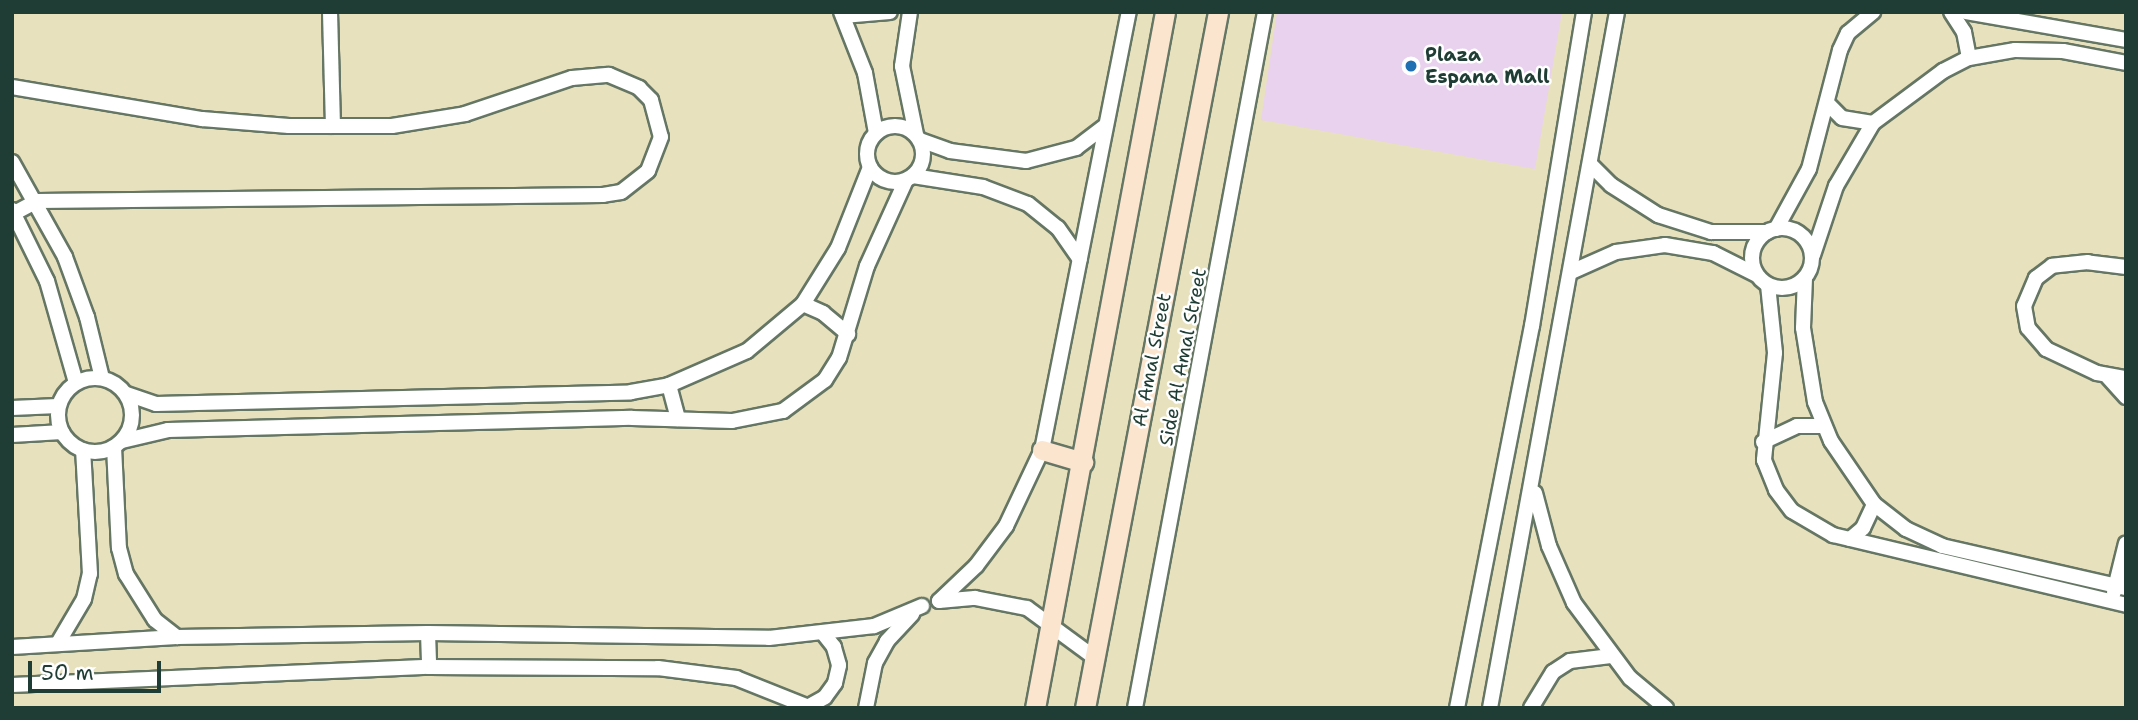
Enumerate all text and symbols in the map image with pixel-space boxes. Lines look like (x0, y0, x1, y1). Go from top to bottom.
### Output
place label: Plaza Espana Mall (1425, 44, 1550, 88)
marker: Plaza Espana Mall (1403, 58, 1419, 74)
street label: Side Al Amal Street (1155, 266, 1211, 448)
street label: Al Amal Street (1128, 291, 1176, 429)
scale bar (32, 646, 164, 690)
text: 50 m (41, 659, 94, 687)

